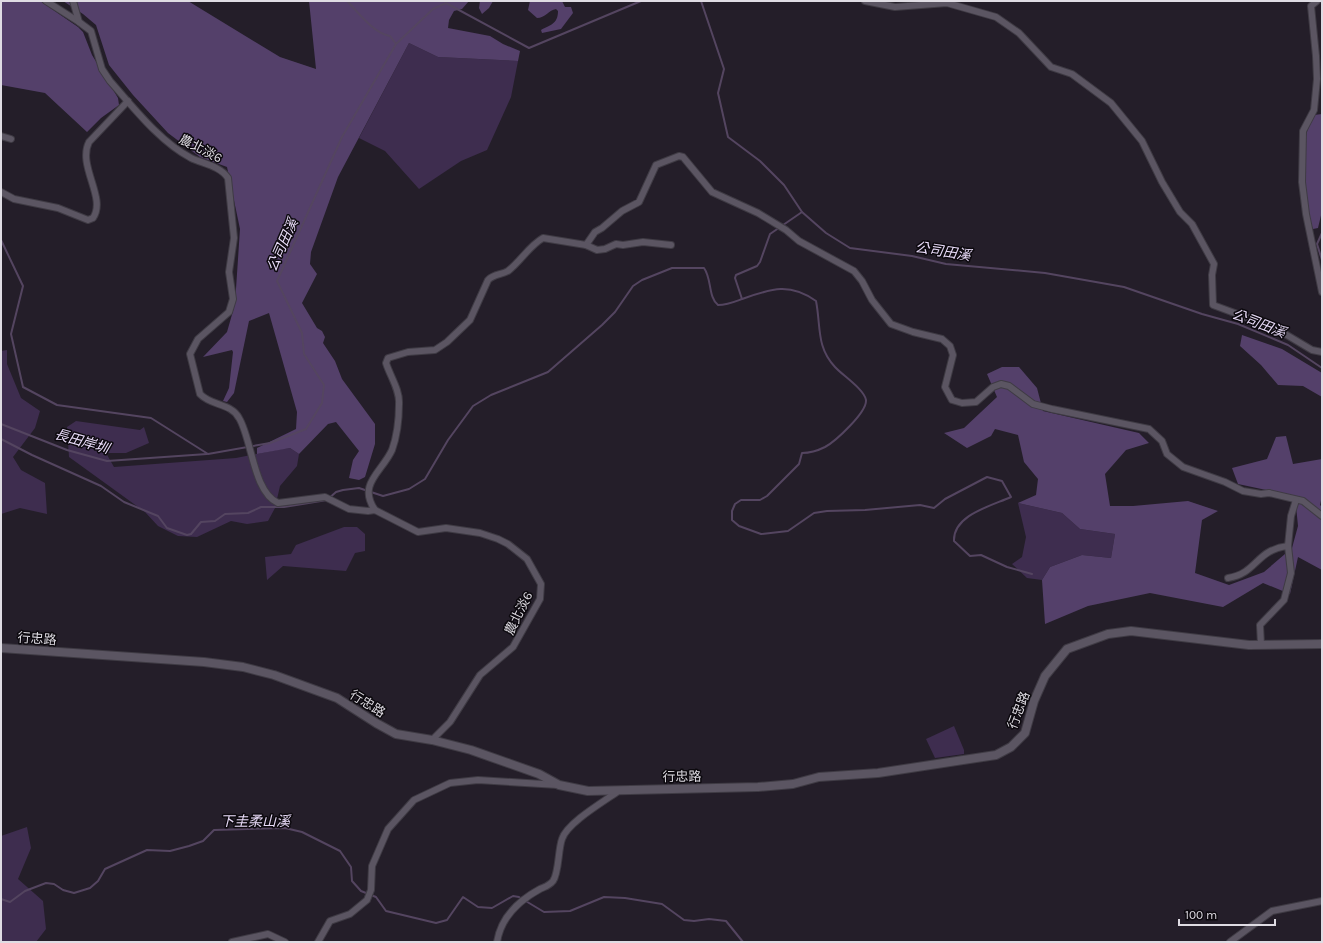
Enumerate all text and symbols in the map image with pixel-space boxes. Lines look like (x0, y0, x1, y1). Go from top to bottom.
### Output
street label: 農北淡6 (177, 131, 225, 166)
water label: 公司田溪 (263, 214, 302, 274)
water label: 公司田溪 (914, 239, 974, 265)
water label: 公司田溪 (1230, 305, 1290, 342)
water label: 長田岸圳 (53, 426, 113, 458)
street label: 農北淡6 (502, 589, 535, 637)
street label: 行忠路 (17, 630, 57, 647)
street label: 行忠路 (347, 687, 388, 720)
street label: 行忠路 (1004, 689, 1032, 731)
street label: 行忠路 (662, 769, 702, 784)
water label: 下圭柔山溪 (220, 813, 292, 830)
scale bar (1179, 901, 1275, 927)
text: 100 m (1185, 908, 1217, 922)

